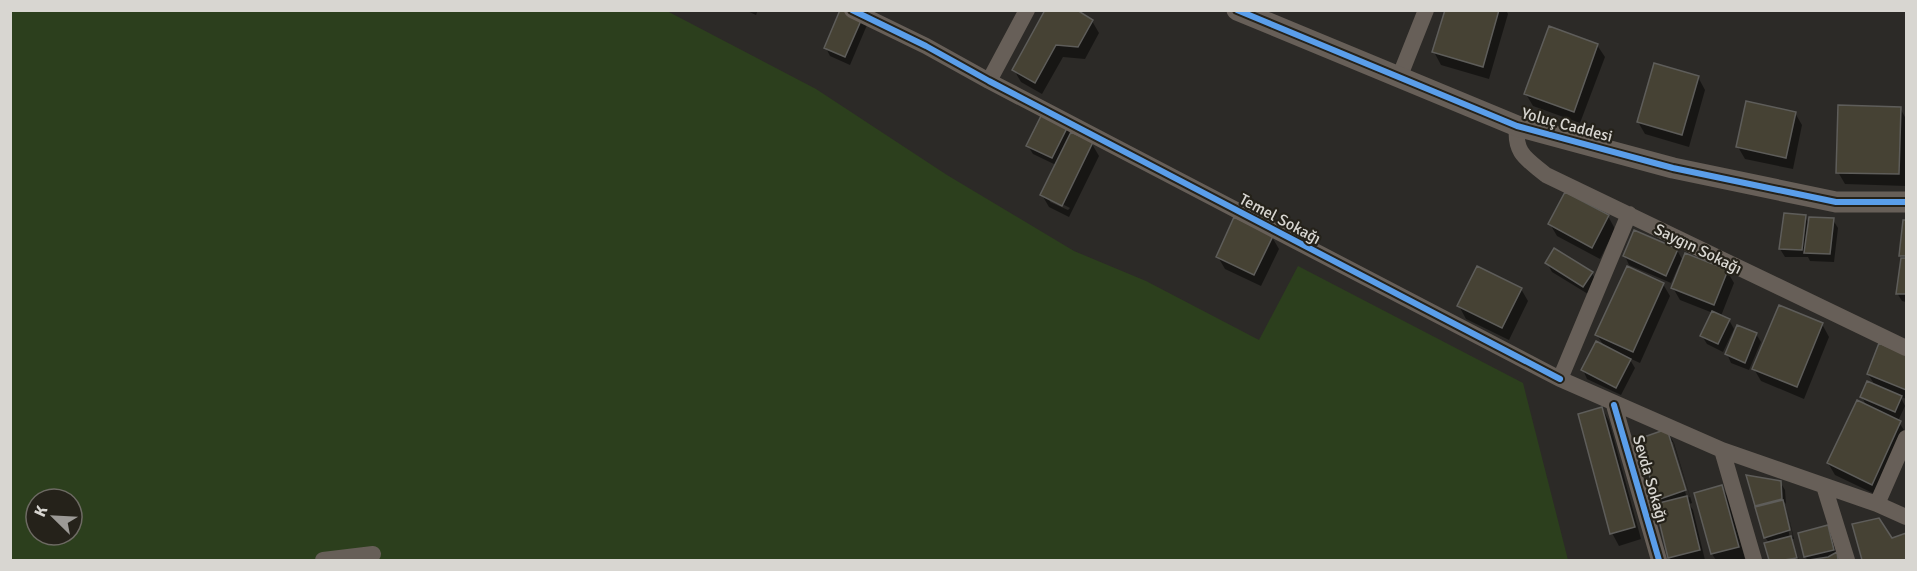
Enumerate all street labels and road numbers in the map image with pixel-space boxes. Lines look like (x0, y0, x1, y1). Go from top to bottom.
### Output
street label: Yoluç Caddesi (1519, 103, 1615, 147)
street label: Temel Sokağı (1236, 189, 1324, 249)
street label: Saygın Sokağı (1651, 219, 1745, 279)
street label: Sevda Sokağı (1628, 433, 1672, 525)

